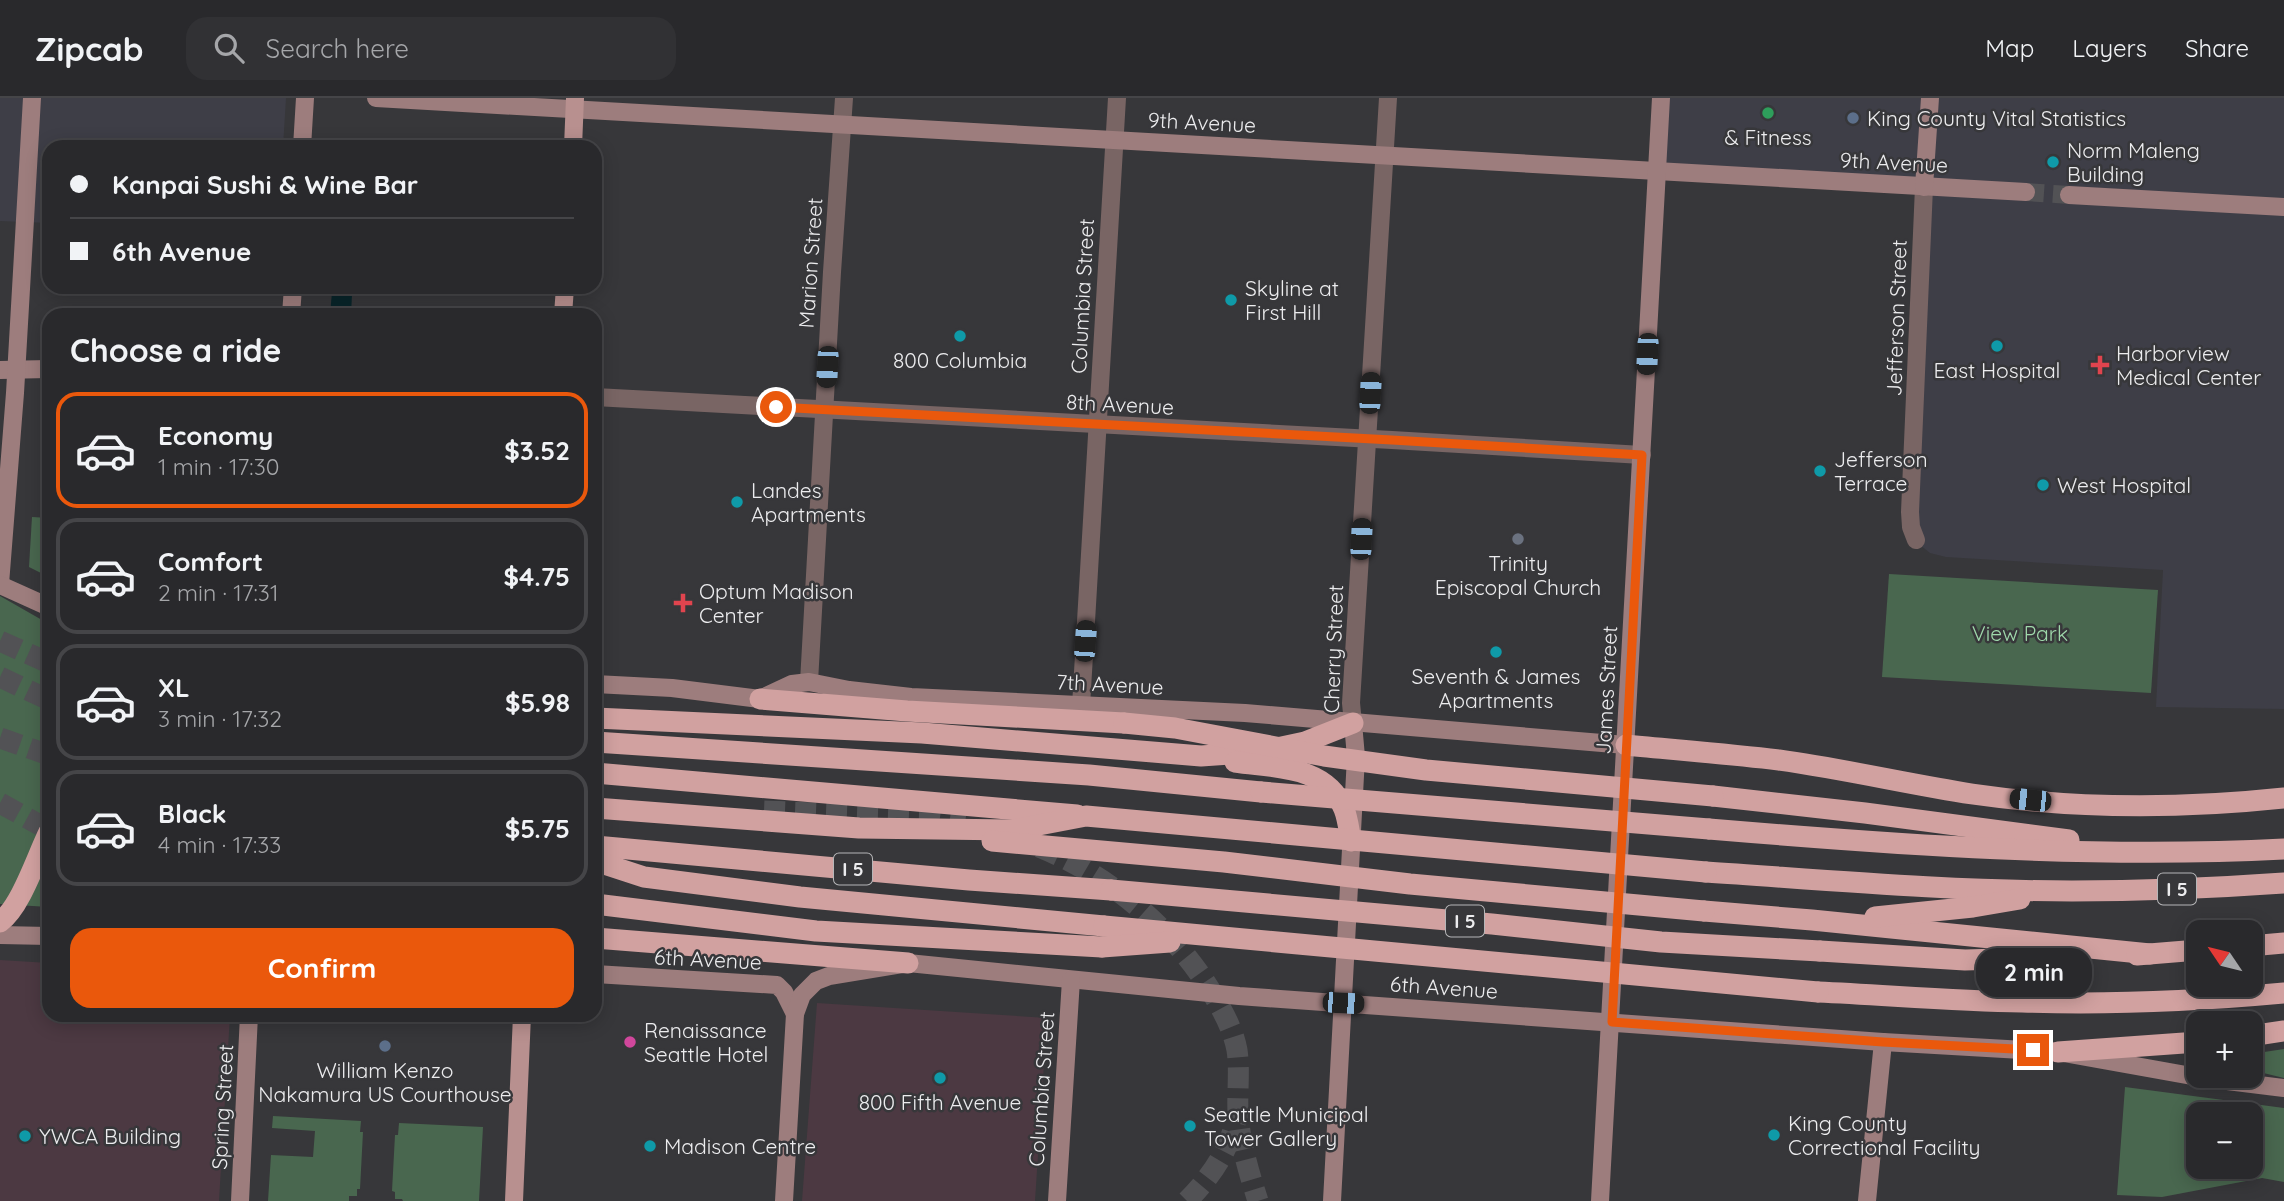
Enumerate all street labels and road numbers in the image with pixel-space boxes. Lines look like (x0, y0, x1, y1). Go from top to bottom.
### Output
street label: 9th Avenue (1147, 106, 1257, 138)
street label: 9th Avenue (1839, 146, 1949, 178)
street label: Marion Street (792, 197, 828, 329)
street label: Columbia Street (1065, 218, 1099, 374)
street label: Jefferson Street (1880, 239, 1912, 397)
street label: 8th Avenue (1065, 388, 1175, 420)
street label: Cherry Street (1318, 584, 1348, 714)
street label: James Street (1590, 625, 1622, 755)
street label: 7th Avenue (1056, 668, 1164, 700)
road number: I 5 (834, 854, 872, 884)
road number: I 5 (2158, 874, 2196, 904)
road number: I 5 (1446, 906, 1484, 936)
street label: 6th Avenue (653, 943, 763, 975)
street label: 6th Avenue (1389, 970, 1499, 1004)
street label: Columbia Street (1023, 1011, 1059, 1167)
street label: Spring Street (206, 1044, 238, 1170)

